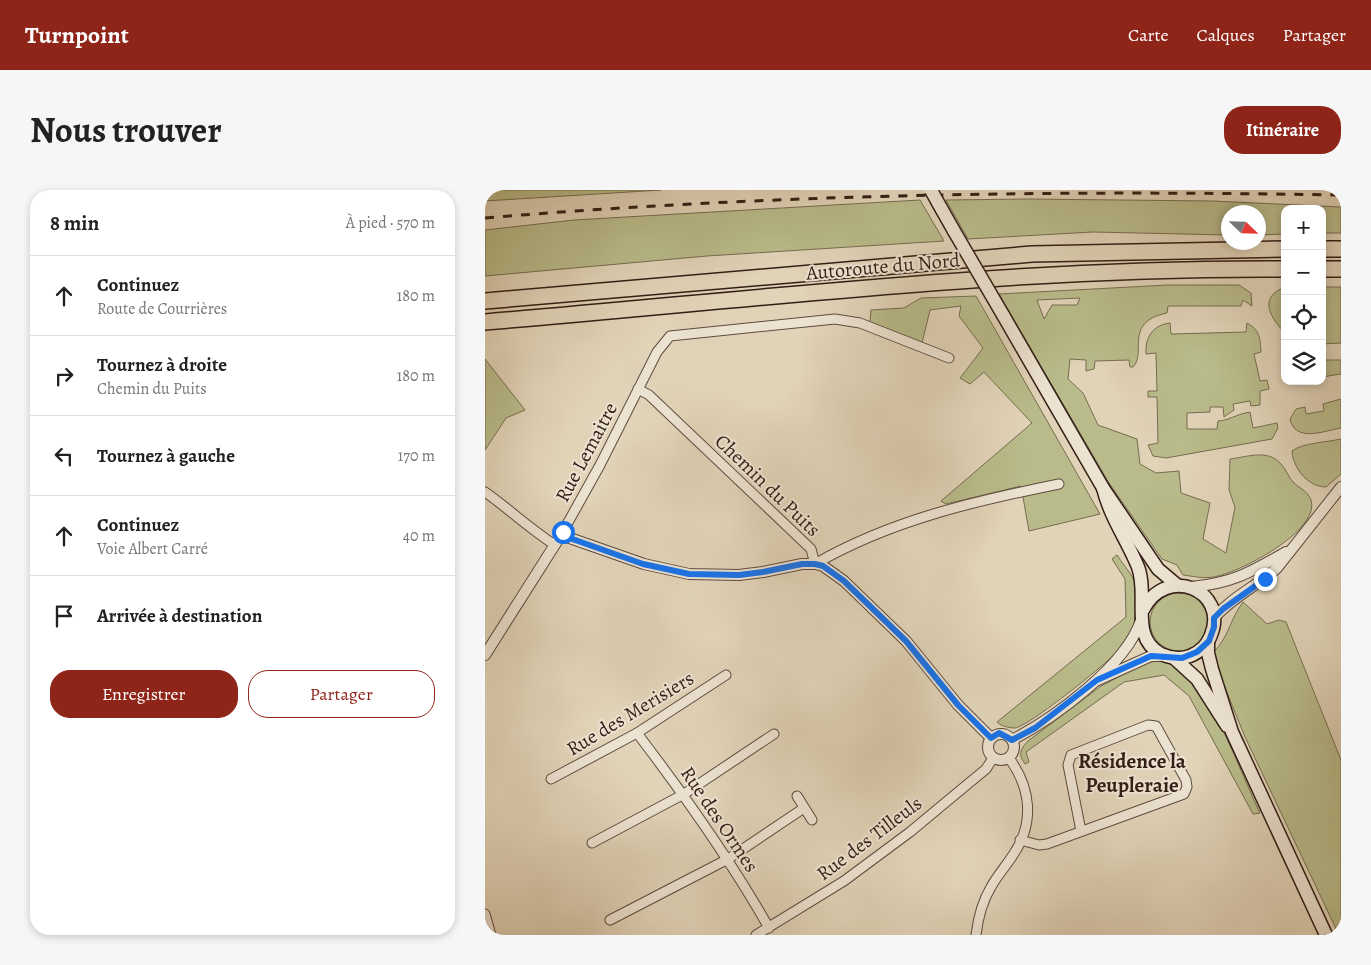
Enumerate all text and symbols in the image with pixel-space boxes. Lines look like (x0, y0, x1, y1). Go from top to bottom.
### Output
text: Turnpoint (25, 19, 129, 51)
text: Carte (1128, 23, 1168, 47)
text: Calques (1196, 23, 1255, 47)
text: Partager (1283, 23, 1346, 47)
text: Nous trouver (30, 106, 222, 154)
button: Itinéraire (1224, 106, 1341, 154)
north arrow (1221, 205, 1266, 250)
map controls (1281, 205, 1326, 385)
button: + (1281, 205, 1326, 250)
text: 8 min (50, 209, 99, 237)
text: À pied · 570 m (346, 212, 435, 234)
street label: Autoroute du Nord (804, 246, 961, 287)
button: − (1281, 250, 1326, 295)
text: Continuez (97, 272, 179, 298)
icon: ahead (50, 282, 78, 310)
text: 180 m (397, 285, 435, 307)
button: locate (1281, 295, 1326, 340)
text: Route de Courrières (97, 298, 227, 320)
button: layers (1281, 340, 1326, 385)
text: Tournez à droite (97, 352, 227, 378)
icon: right (50, 362, 78, 390)
text: 180 m (397, 365, 435, 387)
text: Chemin du Puits (97, 378, 207, 400)
street label: Rue Lemaitre (549, 398, 624, 507)
street label: Chemin du Puits (709, 428, 826, 543)
icon: left (50, 442, 78, 470)
text: Tournez à gauche (97, 443, 235, 469)
text: 170 m (398, 445, 435, 467)
text: Continuez (97, 512, 179, 538)
route start (552, 521, 575, 544)
icon: ahead (50, 522, 78, 550)
text: 40 m (403, 525, 435, 547)
text: Voie Albert Carré (97, 538, 208, 560)
route end (1254, 568, 1277, 591)
icon: arrive (50, 602, 78, 630)
text: Arrivée à destination (97, 603, 262, 629)
street label: Rue des Merisiers (562, 665, 699, 762)
button: Enregistrer (50, 670, 238, 718)
button: Partager (248, 670, 435, 718)
district label: Résidence la Peupleraie (1078, 747, 1187, 799)
street label: Rue des Ormes (674, 761, 765, 877)
street label: Rue des Tilleuls (811, 790, 928, 887)

